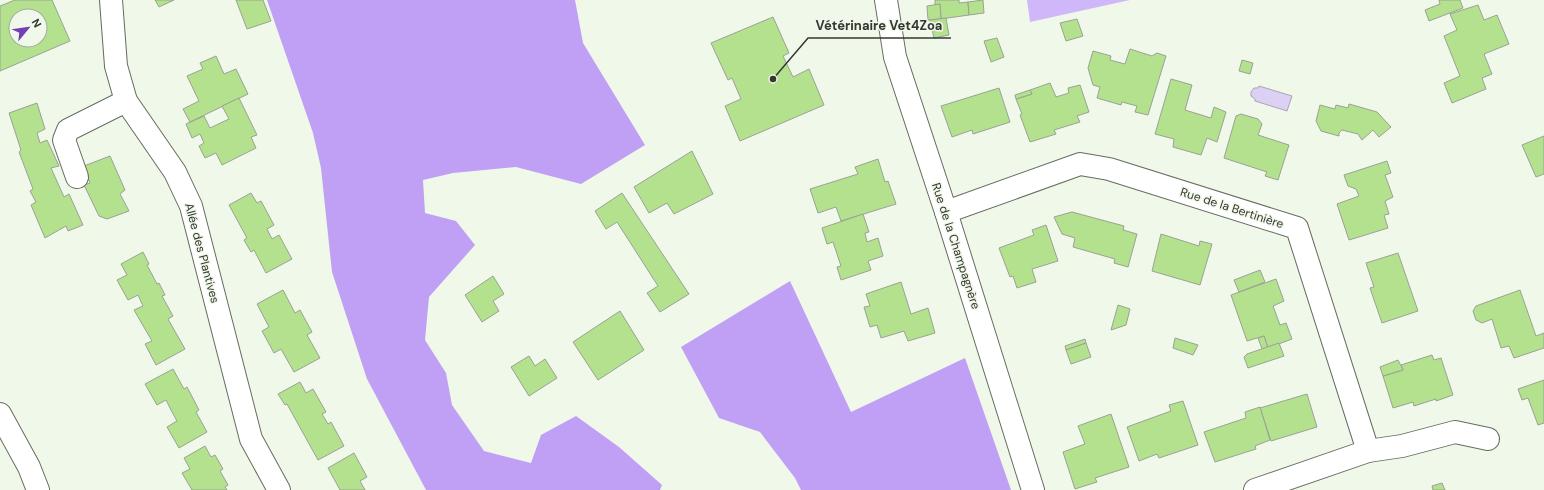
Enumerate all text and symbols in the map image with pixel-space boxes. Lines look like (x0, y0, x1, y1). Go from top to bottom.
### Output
north arrow (8, 8, 48, 48)
callout: Vétérinaire Vet4Zoa (808, 13, 951, 38)
text: N (29, 16, 45, 30)
text: Vétérinaire Vet4Zoa (816, 17, 942, 34)
street label: Rue de la Champagnère (928, 181, 984, 311)
street label: Rue de la Bertinière (1178, 184, 1286, 232)
street label: Allée des Plantives (181, 201, 223, 305)

